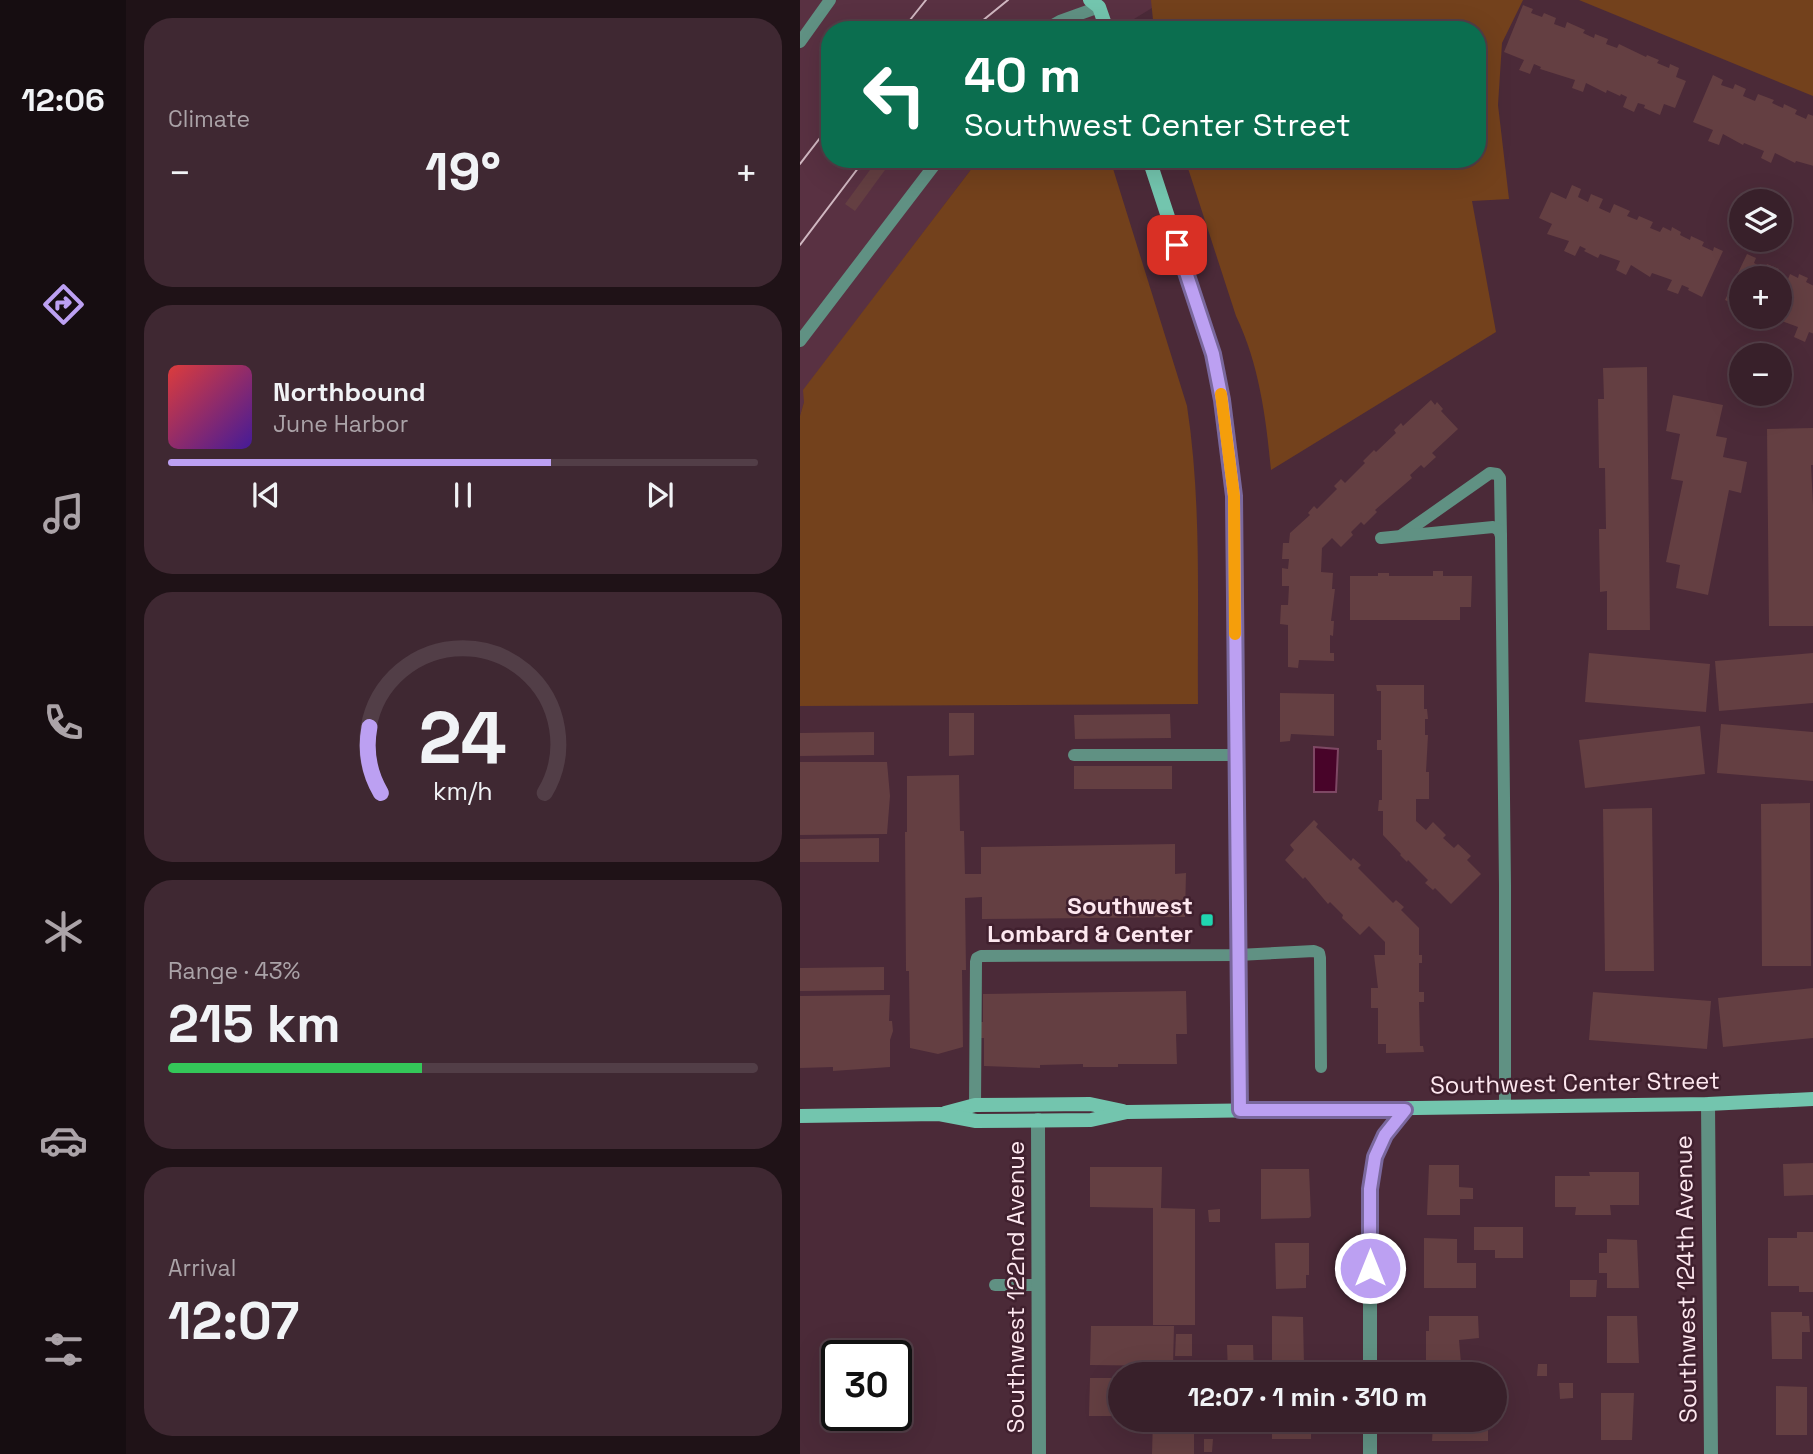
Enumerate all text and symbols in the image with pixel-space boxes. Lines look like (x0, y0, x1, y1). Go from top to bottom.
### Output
text: 40 m (964, 44, 1081, 106)
icon: left (849, 49, 940, 140)
text: 12:06 (21, 80, 105, 120)
text: Climate (168, 104, 250, 134)
text: Southwest Center Street (964, 105, 1351, 145)
text: 19° (425, 139, 501, 205)
text: − (168, 149, 192, 197)
text: + (734, 149, 758, 197)
map controls (1729, 189, 1792, 406)
button: layers (1729, 189, 1792, 252)
pin (1147, 215, 1207, 275)
icon: arrive (1158, 226, 1196, 264)
button: + (1729, 266, 1792, 329)
icon: directions (39, 280, 88, 329)
button: − (1729, 343, 1792, 406)
text: Northbound (273, 375, 426, 409)
text: June Harbor (273, 409, 408, 439)
icon: previous (247, 476, 285, 514)
icon: pause (444, 476, 482, 514)
icon: next (641, 476, 679, 514)
icon: music (39, 489, 88, 538)
text: 24 (419, 691, 507, 784)
icon: phone (39, 698, 88, 747)
text: km/h (433, 775, 493, 807)
place label: Southwest Lombard & Center (987, 890, 1193, 949)
icon: climate (39, 907, 88, 956)
marker: Southwest Lombard & Center (1199, 912, 1215, 928)
text: Range · 43% (168, 956, 300, 986)
text: 215 km (168, 991, 341, 1057)
street label: Southwest Center Street (1430, 1064, 1720, 1101)
icon: car (39, 1116, 88, 1165)
street label: Southwest 124th Avenue (1667, 1135, 1704, 1423)
street label: Southwest 122nd Avenue (1000, 1141, 1031, 1433)
position arrow (1333, 1231, 1407, 1305)
text: Arrival (168, 1253, 236, 1283)
text: 12:07 (168, 1288, 299, 1354)
icon: filters (39, 1325, 88, 1374)
speed limit sign: 30 (821, 1340, 912, 1431)
text: 12:07 · 1 min · 310 m (1188, 1380, 1427, 1414)

